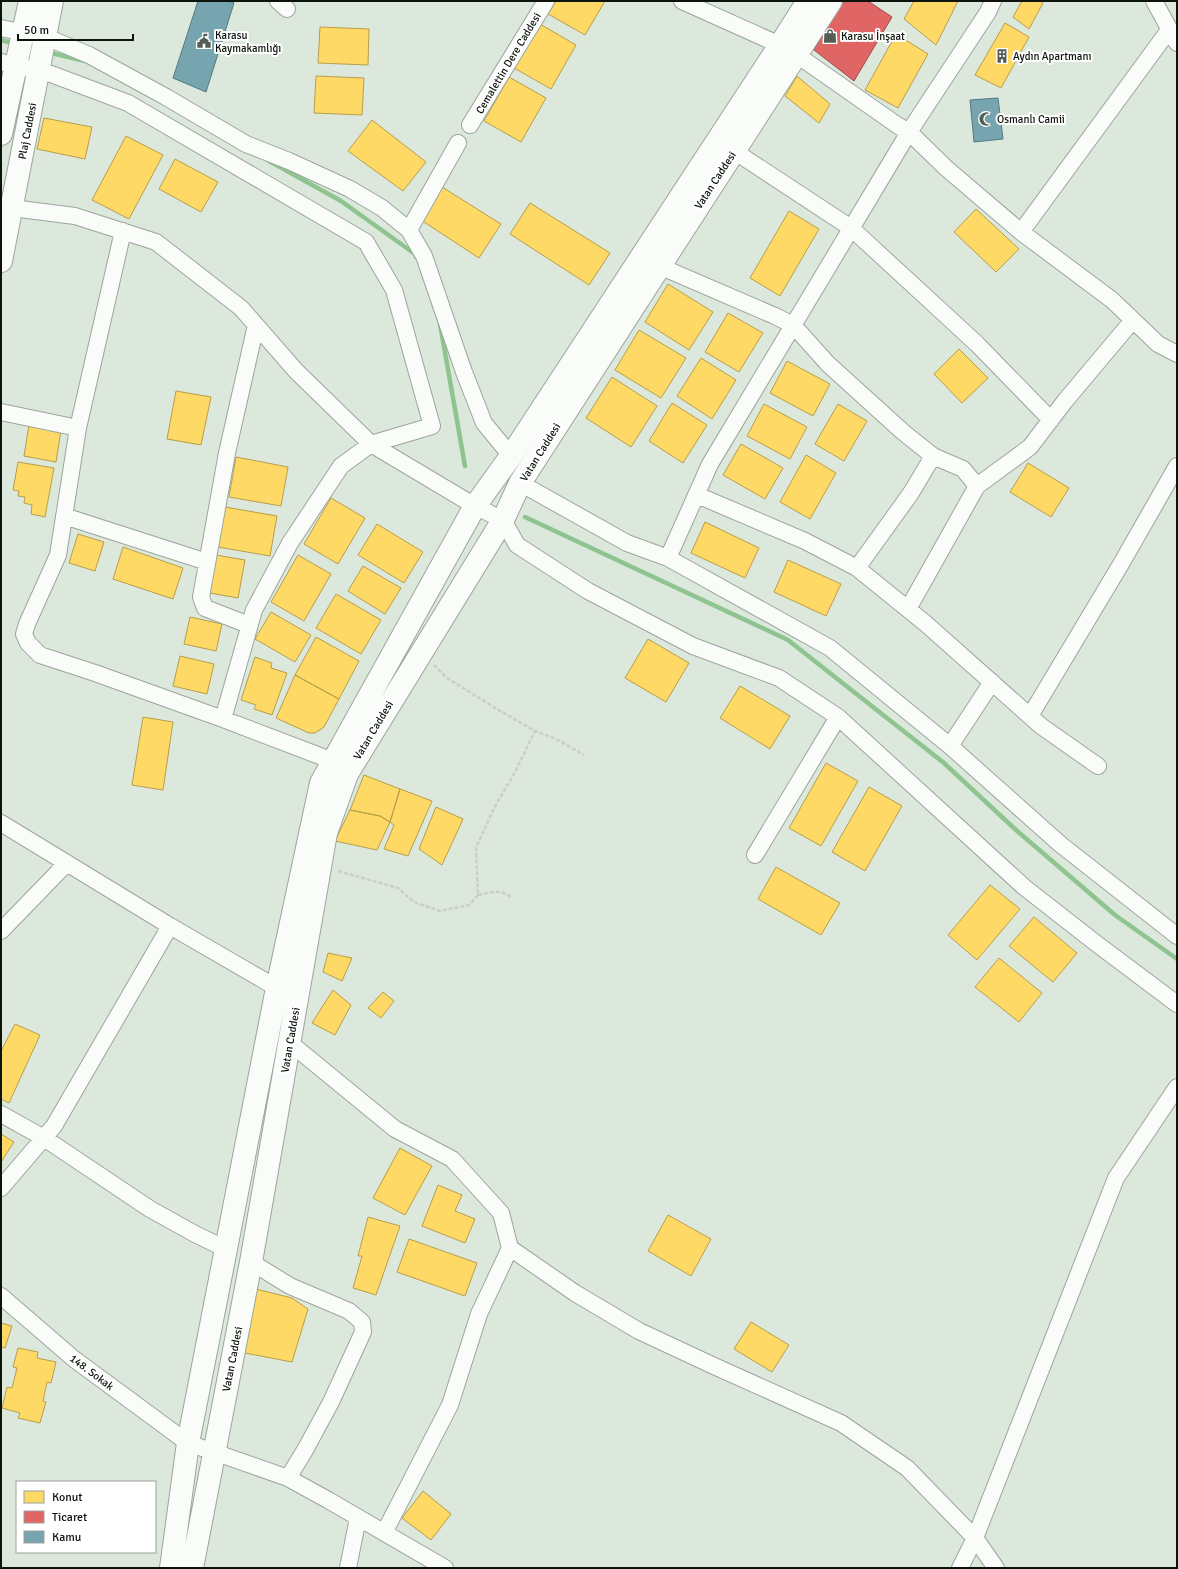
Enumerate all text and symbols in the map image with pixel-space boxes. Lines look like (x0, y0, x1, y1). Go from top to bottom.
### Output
street label: Cemalettin Dere Caddesi (473, 10, 544, 116)
scale bar (18, 16, 133, 42)
text: 50 m (24, 23, 49, 38)
shop icon: Karasu İnşaat (822, 28, 838, 44)
place label: Karasu Kaymakamlığı (215, 29, 281, 55)
place label: Karasu İnşaat (841, 29, 905, 43)
public building icon: Karasu Kaymakamlığı (196, 33, 212, 49)
building icon: Aydın Apartmanı (994, 48, 1010, 64)
place label: Aydın Apartmanı (1013, 50, 1091, 63)
street label: Plaj Caddesi (16, 102, 39, 161)
mosque icon: Osmanlı Camii (978, 111, 994, 127)
place label: Osmanlı Camii (997, 113, 1065, 126)
street label: Vatan Caddesi (692, 149, 739, 212)
street label: Vatan Caddesi (517, 421, 564, 484)
street label: Vatan Caddesi (351, 698, 396, 762)
street label: Vatan Caddesi (278, 1006, 303, 1074)
street label: Vatan Caddesi (220, 1325, 245, 1393)
street label: 148. Sokak (67, 1352, 117, 1393)
legend (16, 1481, 156, 1553)
text: Konut (52, 1490, 83, 1505)
text: Ticaret (52, 1510, 87, 1525)
text: Kamu (52, 1530, 81, 1545)

